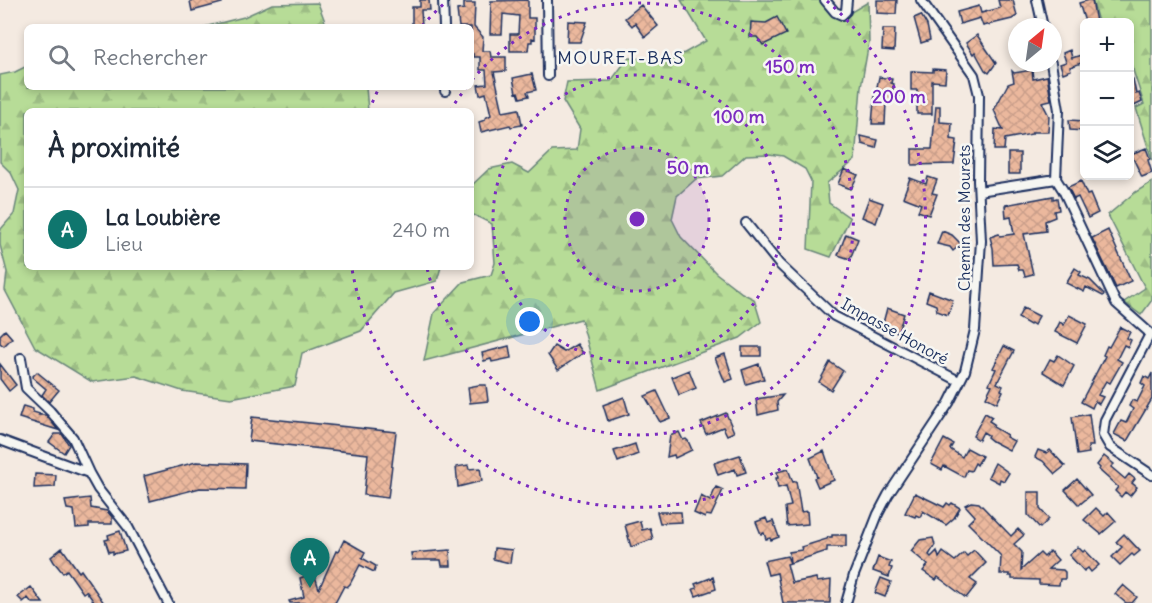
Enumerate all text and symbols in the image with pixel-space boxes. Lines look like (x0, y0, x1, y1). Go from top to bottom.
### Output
north arrow (1008, 18, 1062, 72)
map controls (1080, 18, 1134, 180)
button: + (1080, 18, 1134, 72)
search box (24, 24, 474, 90)
icon: search (45, 41, 78, 74)
text: Rechercher (93, 43, 208, 71)
district label: MOURET-BAS (557, 46, 685, 69)
text: 150 m (765, 55, 815, 78)
button: − (1080, 72, 1134, 126)
text: 200 m (872, 85, 926, 108)
text: 100 m (714, 105, 765, 128)
button: layers (1080, 126, 1134, 180)
text: À proximité (48, 131, 180, 164)
street label: Chemin des Mourets (954, 145, 974, 291)
text: 50 m (667, 156, 709, 179)
text: La Loubière (105, 203, 221, 231)
centre of rings (627, 209, 647, 229)
text: A (61, 217, 74, 242)
text: 240 m (392, 217, 450, 242)
text: Lieu (105, 231, 143, 256)
street label: Impasse Honoré (838, 293, 952, 369)
your location (515, 307, 544, 336)
pin: A (290, 538, 330, 588)

